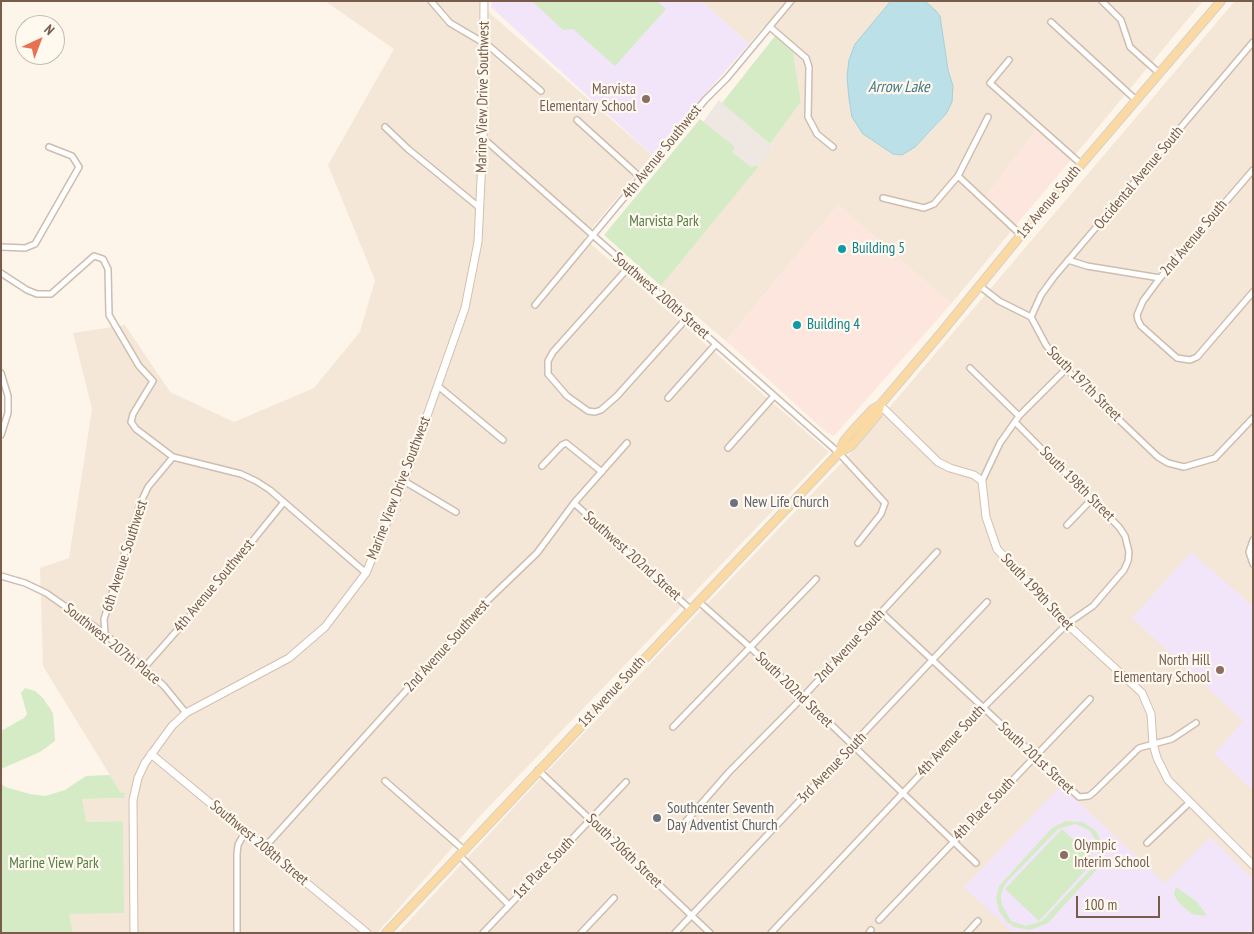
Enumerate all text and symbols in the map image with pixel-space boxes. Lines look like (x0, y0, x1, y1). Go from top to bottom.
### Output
north arrow (15, 15, 65, 65)
text: N (41, 21, 58, 39)
street label: Marine View Drive Southwest (473, 21, 493, 173)
water label: Arrow Lake (868, 77, 930, 97)
place label: Marvista Elementary School (539, 81, 636, 116)
marker: Marvista Elementary School (640, 93, 652, 105)
street label: 4th Avenue Southwest (619, 101, 705, 203)
street label: Occidental Avenue South (1091, 123, 1187, 233)
street label: 1st Avenue South (1013, 162, 1085, 242)
street label: 2nd Avenue South (1157, 196, 1231, 280)
park label: Marvista Park (629, 213, 699, 231)
place label: Building 5 (852, 240, 905, 258)
marker: Building 5 (836, 243, 848, 255)
street label: Southwest 200th Street (609, 249, 713, 343)
place label: Building 4 (807, 316, 860, 334)
marker: Building 4 (791, 319, 803, 331)
street label: South 197th Street (1043, 343, 1125, 425)
street label: Marine View Drive Southwest (363, 414, 435, 562)
street label: South 198th Street (1036, 443, 1118, 525)
place label: New Life Church (744, 494, 829, 512)
marker: New Life Church (728, 497, 740, 509)
street label: 6th Avenue Southwest (99, 498, 151, 614)
street label: Southwest 202nd Street (580, 507, 684, 605)
street label: 4th Avenue Southwest (170, 536, 258, 636)
street label: South 199th Street (997, 550, 1077, 634)
street label: 2nd Avenue Southwest (401, 596, 493, 696)
street label: Southwest 207th Place (60, 600, 164, 688)
street label: 2nd Avenue South (811, 605, 889, 687)
street label: South 202nd Street (751, 648, 837, 732)
place label: North Hill Elementary School (1113, 652, 1210, 687)
street label: 1st Avenue South (575, 653, 649, 731)
marker: North Hill Elementary School (1214, 664, 1226, 676)
street label: 4th Avenue South (913, 701, 989, 781)
street label: South 201st Street (994, 718, 1078, 798)
street label: 3rd Avenue South (794, 729, 870, 807)
street label: 4th Place South (949, 773, 1019, 845)
street label: Southwest 208th Street (206, 797, 312, 889)
place label: Southcenter Seventh Day Adventist Church (667, 800, 778, 835)
street label: South 206th Street (582, 810, 666, 892)
marker: Southcenter Seventh Day Adventist Church (651, 812, 663, 824)
street label: 1st Place South (510, 833, 578, 903)
place label: Olympic Interim School (1074, 837, 1149, 872)
marker: Olympic Interim School (1058, 849, 1070, 861)
park label: Marine View Park (9, 855, 99, 873)
scale bar (1079, 886, 1163, 918)
text: 100 m (1084, 895, 1117, 914)

